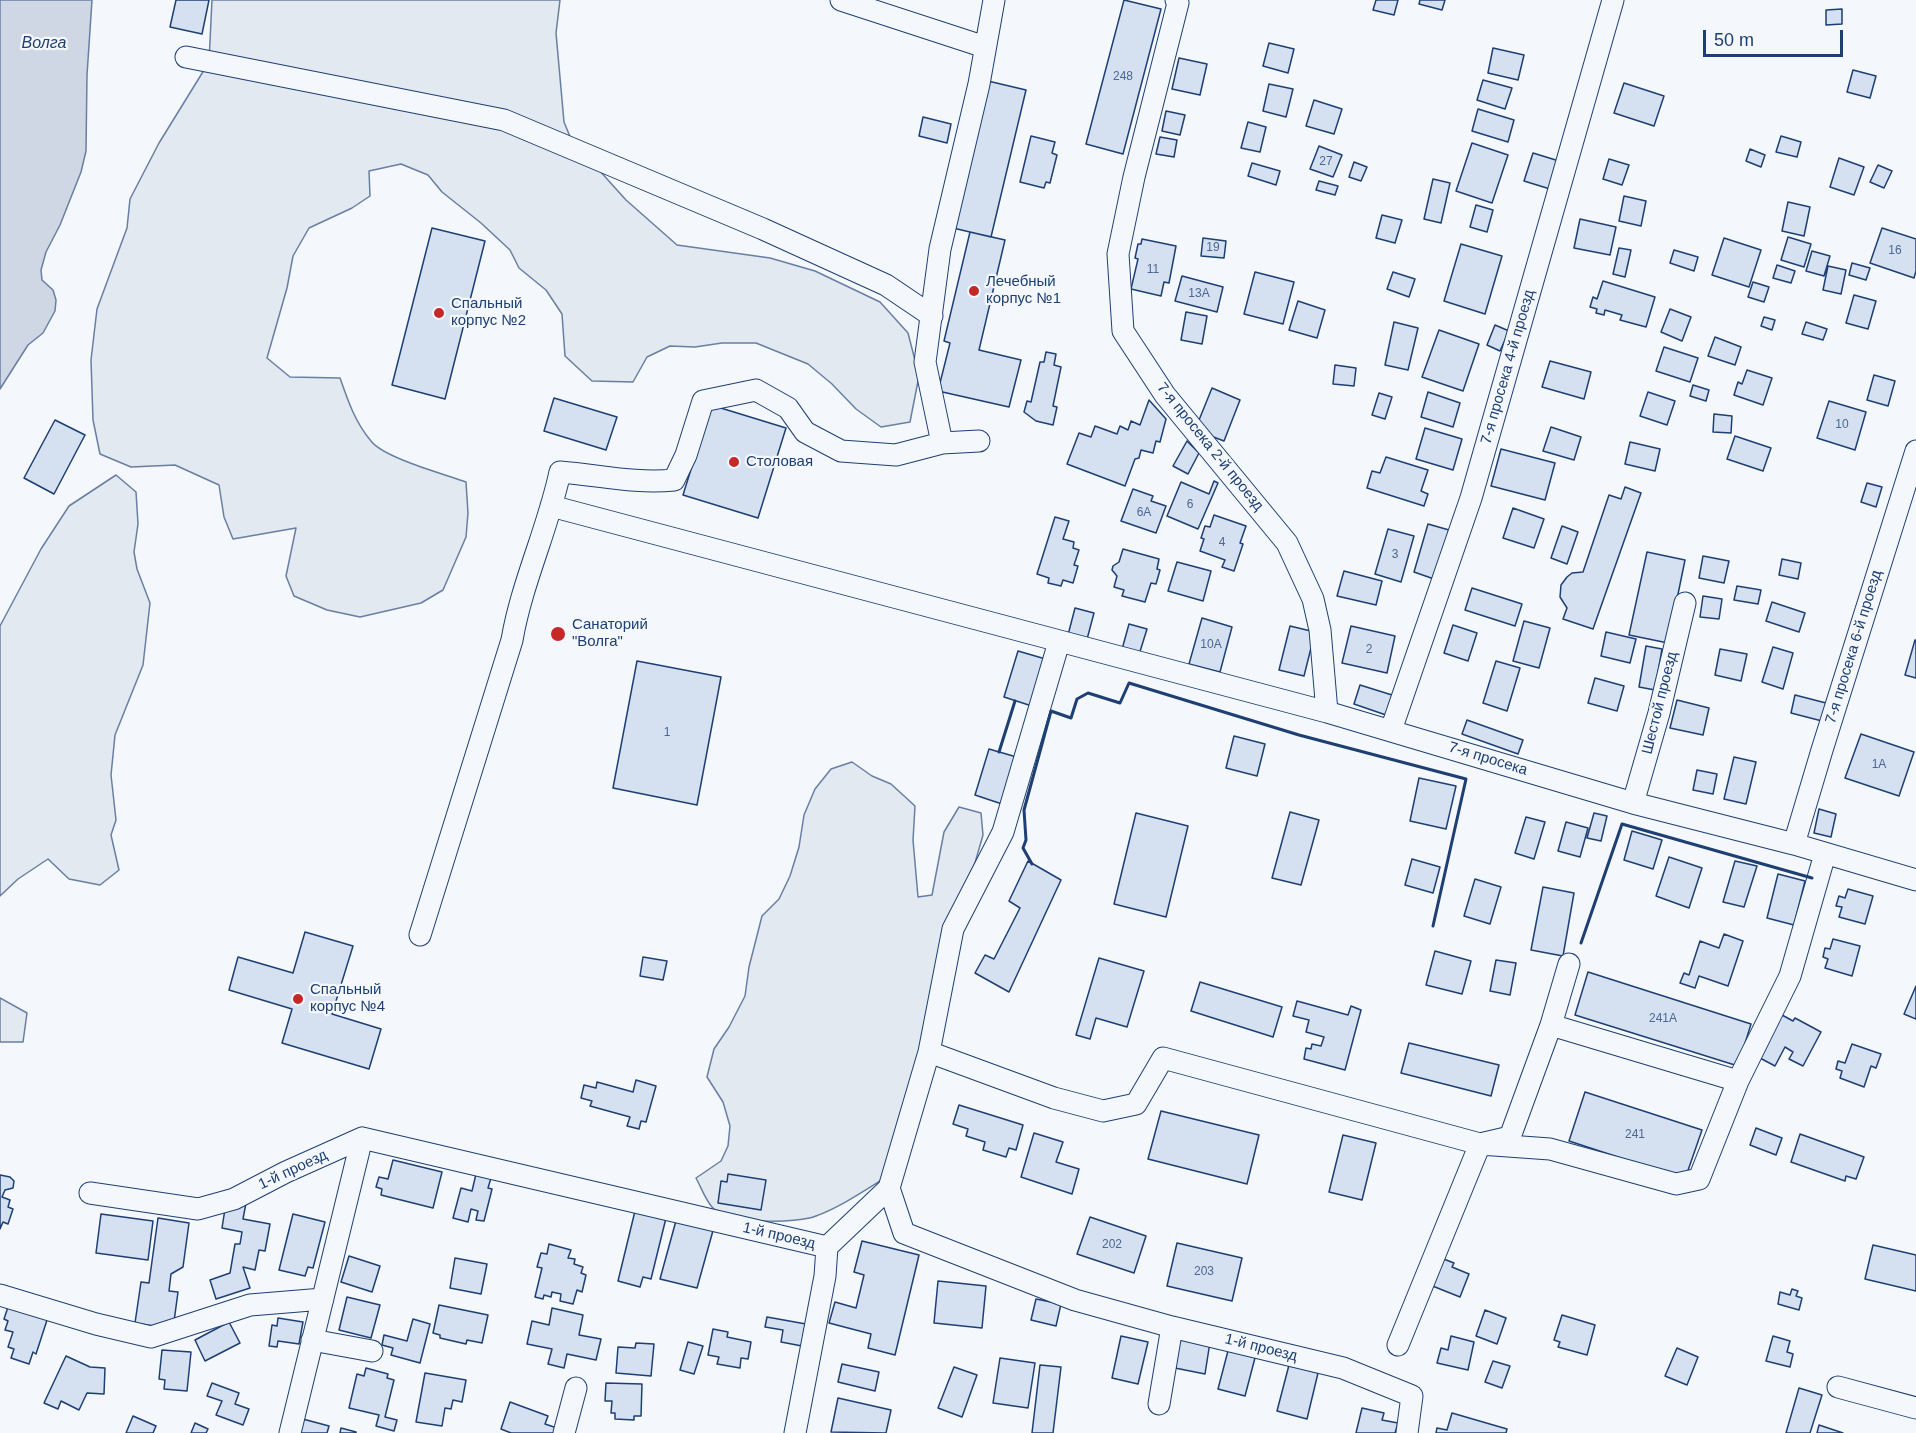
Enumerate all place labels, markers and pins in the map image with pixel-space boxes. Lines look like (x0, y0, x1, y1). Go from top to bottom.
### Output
place label: Лечебный корпус №1 (986, 273, 1061, 308)
marker: Лечебный корпус №1 (967, 284, 981, 298)
place label: Спальный корпус №2 (451, 295, 526, 330)
marker: Спальный корпус №2 (432, 306, 446, 320)
place label: Столовая (746, 453, 813, 471)
marker: Столовая (727, 455, 741, 469)
place label: Санаторий "Волга" (572, 616, 648, 651)
marker: Санаторий "Волга" (549, 625, 567, 643)
place label: Спальный корпус №4 (310, 981, 385, 1016)
marker: Спальный корпус №4 (291, 992, 305, 1006)

